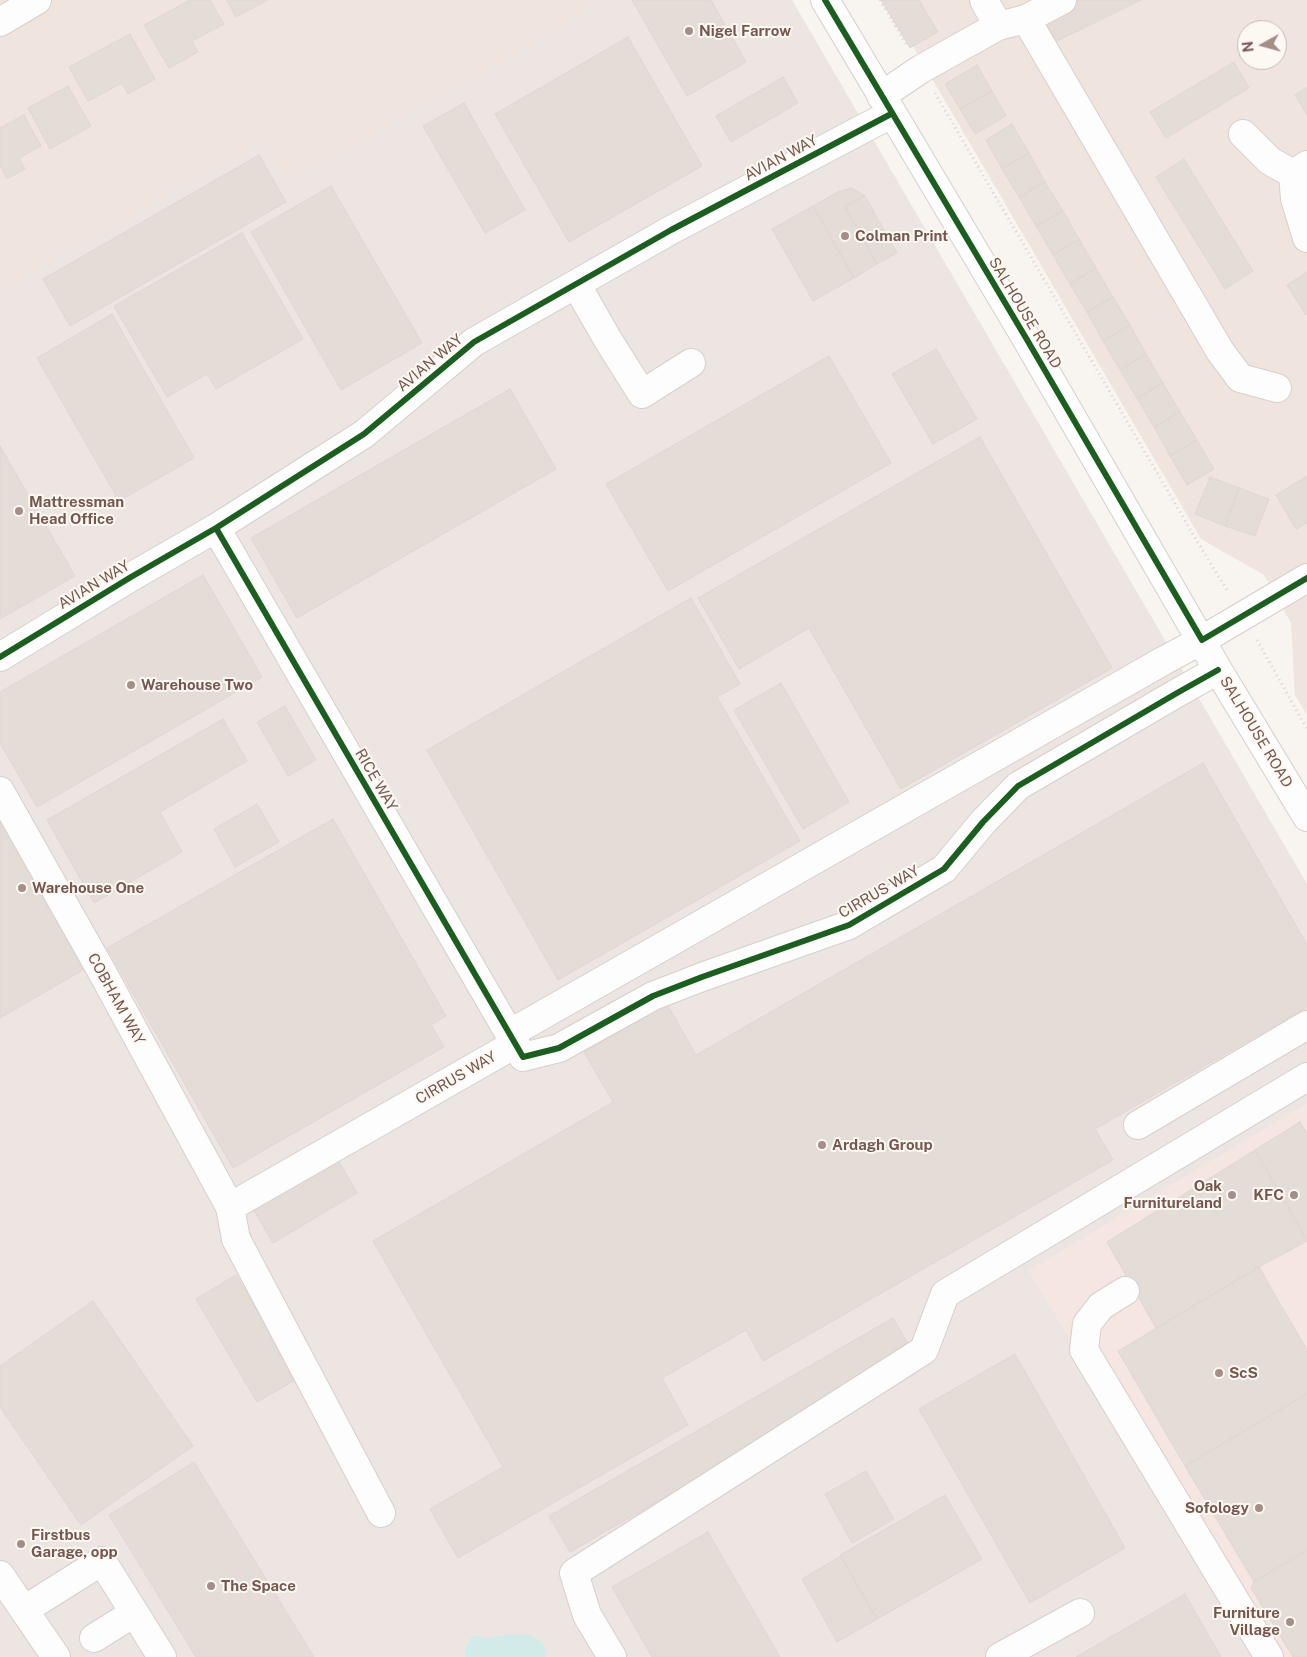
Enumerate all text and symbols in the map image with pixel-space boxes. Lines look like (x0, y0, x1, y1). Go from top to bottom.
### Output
north arrow (1237, 20, 1287, 70)
place label: Nigel Farrow (699, 22, 791, 40)
marker: Nigel Farrow (683, 25, 695, 37)
text: N (1239, 40, 1257, 53)
street label: AVIAN WAY (741, 131, 821, 185)
place label: Colman Print (855, 227, 948, 245)
marker: Colman Print (839, 230, 851, 242)
street label: SALHOUSE ROAD (985, 254, 1065, 372)
street label: AVIAN WAY (394, 330, 466, 396)
place label: Mattressman Head Office (29, 493, 124, 528)
marker: Mattressman Head Office (13, 505, 25, 517)
street label: AVIAN WAY (55, 557, 133, 613)
street label: SALHOUSE ROAD (1216, 673, 1296, 791)
place label: Warehouse Two (141, 676, 253, 694)
marker: Warehouse Two (125, 679, 137, 691)
street label: RICE WAY (351, 746, 401, 814)
street label: CIRRUS WAY (836, 862, 922, 922)
place label: Warehouse One (32, 879, 144, 897)
marker: Warehouse One (16, 882, 28, 894)
street label: COBHAM WAY (83, 950, 149, 1048)
street label: CIRRUS WAY (413, 1048, 499, 1108)
place label: Ardagh Group (832, 1136, 933, 1154)
marker: Ardagh Group (816, 1139, 828, 1151)
place label: Oak Furnitureland (1124, 1177, 1222, 1212)
place label: KFC (1253, 1186, 1284, 1204)
marker: Oak Furnitureland (1226, 1189, 1238, 1201)
marker: KFC (1288, 1189, 1300, 1201)
place label: ScS (1229, 1364, 1258, 1382)
marker: ScS (1213, 1367, 1225, 1379)
place label: Sofology (1185, 1499, 1249, 1517)
marker: Sofology (1253, 1502, 1265, 1514)
place label: Firstbus Garage, opp (31, 1526, 118, 1561)
marker: Firstbus Garage, opp (15, 1538, 27, 1550)
place label: The Space (221, 1577, 296, 1595)
marker: The Space (205, 1580, 217, 1592)
place label: Furniture Village (1213, 1604, 1280, 1639)
marker: Furniture Village (1284, 1616, 1296, 1628)

